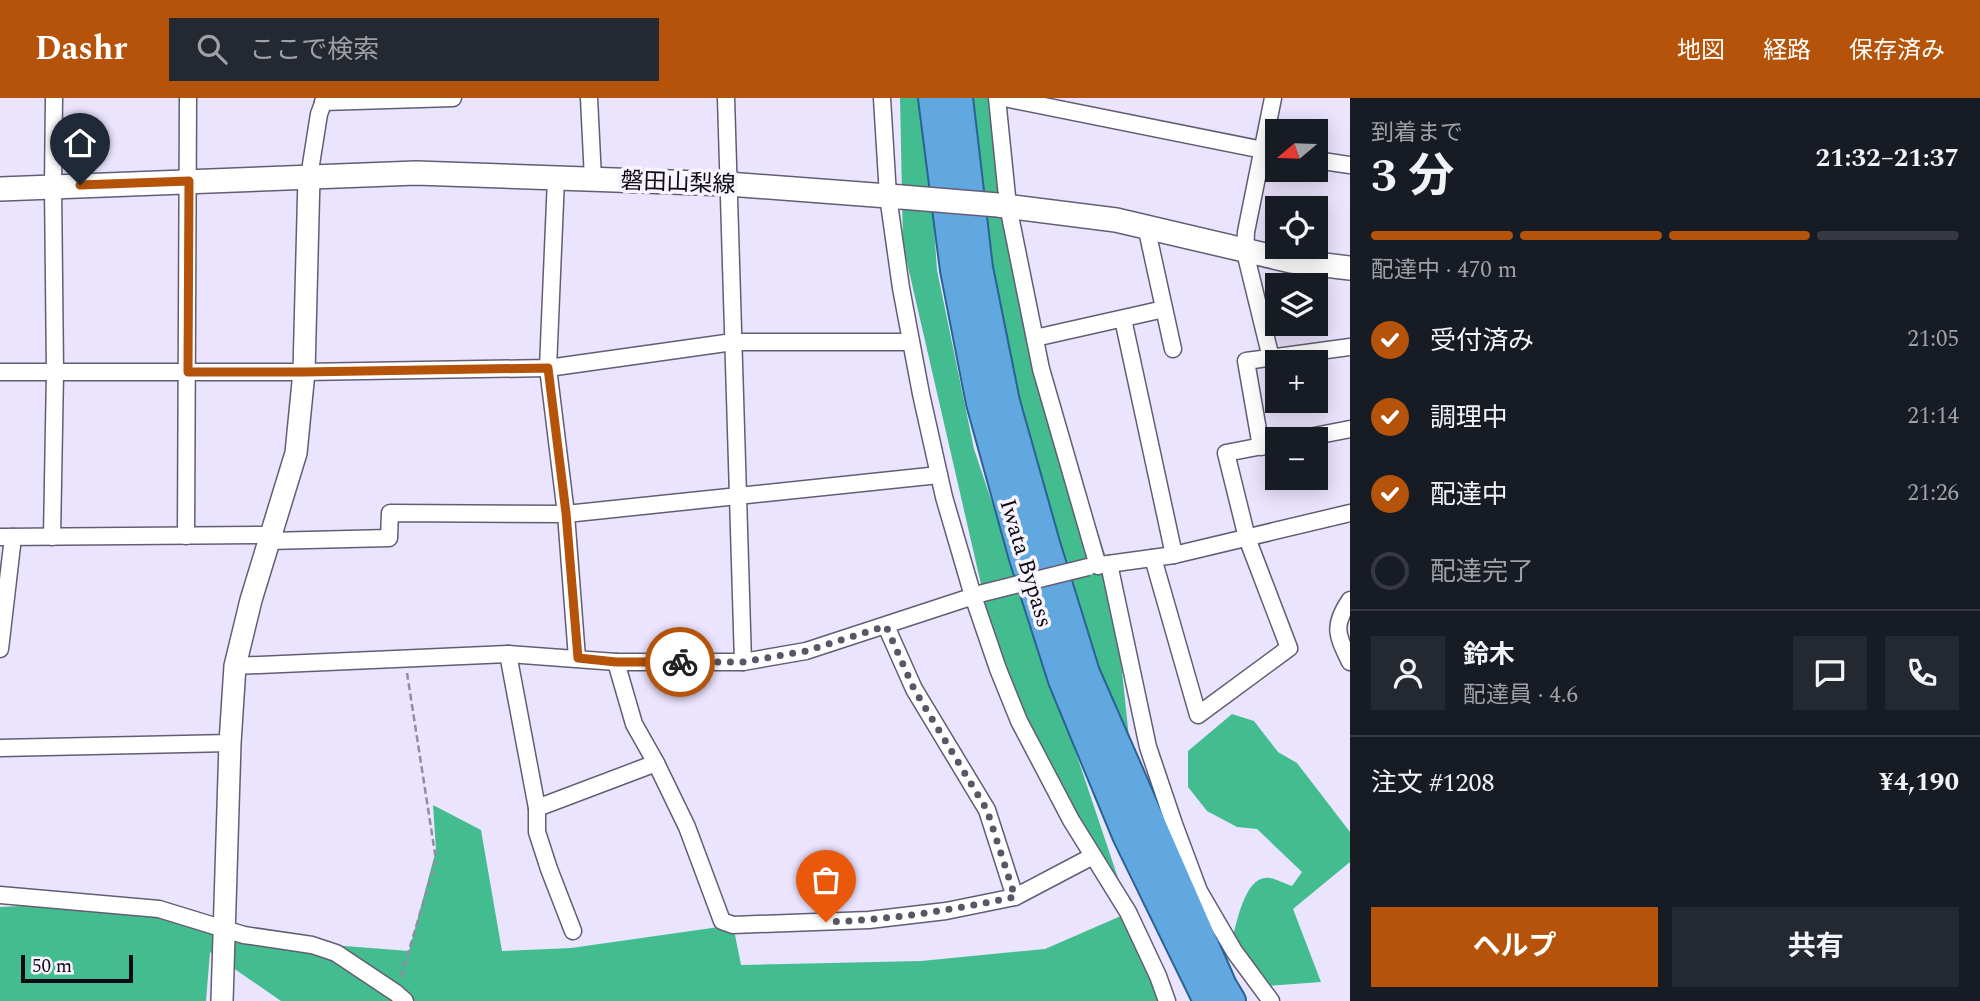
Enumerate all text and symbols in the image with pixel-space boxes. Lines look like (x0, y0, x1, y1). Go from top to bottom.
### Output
search box (169, 18, 659, 81)
text: Dashr (35, 24, 127, 74)
icon: search (193, 30, 231, 68)
text: ここで検索 (249, 30, 379, 70)
text: 地図 (1677, 33, 1725, 69)
text: 経路 (1763, 33, 1811, 69)
text: 保存済み (1849, 33, 1945, 69)
pin (50, 113, 110, 185)
text: 到着まで (1371, 116, 1463, 151)
north arrow (1265, 119, 1328, 182)
map controls (1265, 119, 1328, 490)
icon: home (61, 124, 99, 162)
text: 21:32–21:37 (1815, 138, 1959, 178)
text: 3 分 (1371, 142, 1454, 212)
street label: 磐田山梨線 (620, 164, 736, 203)
button: locate (1265, 196, 1328, 259)
text: 配達中 · 470 m (1371, 253, 1517, 288)
button: layers (1265, 273, 1328, 336)
icon: check (1371, 321, 1409, 359)
text: 受付済み (1430, 321, 1534, 361)
text: 21:05 (1907, 322, 1959, 357)
button: + (1265, 350, 1328, 413)
icon: check (1371, 398, 1409, 436)
text: 調理中 (1430, 398, 1508, 438)
text: 21:14 (1907, 399, 1959, 434)
button: − (1265, 427, 1328, 490)
icon: check (1371, 475, 1409, 513)
text: 配達中 (1430, 475, 1508, 515)
text: 21:26 (1907, 476, 1959, 511)
street label: Iwata Bypass (989, 495, 1062, 632)
text: 配達完了 (1430, 552, 1534, 592)
courier (645, 627, 715, 697)
text: 鈴木 (1463, 635, 1515, 675)
button: person (1371, 636, 1445, 710)
button: chat (1793, 636, 1867, 710)
button: phone (1885, 636, 1959, 710)
icon: bike (661, 643, 699, 681)
text: 配達員 · 4.6 (1463, 678, 1578, 713)
text: ¥4,190 (1879, 762, 1959, 802)
text: 注文 #1208 (1371, 763, 1495, 803)
pin (796, 850, 856, 922)
icon: bag (807, 861, 845, 899)
button: ヘルプ (1371, 907, 1658, 987)
button: 共有 (1672, 907, 1959, 987)
scale bar (21, 952, 133, 984)
text: 50 m (32, 952, 72, 981)

